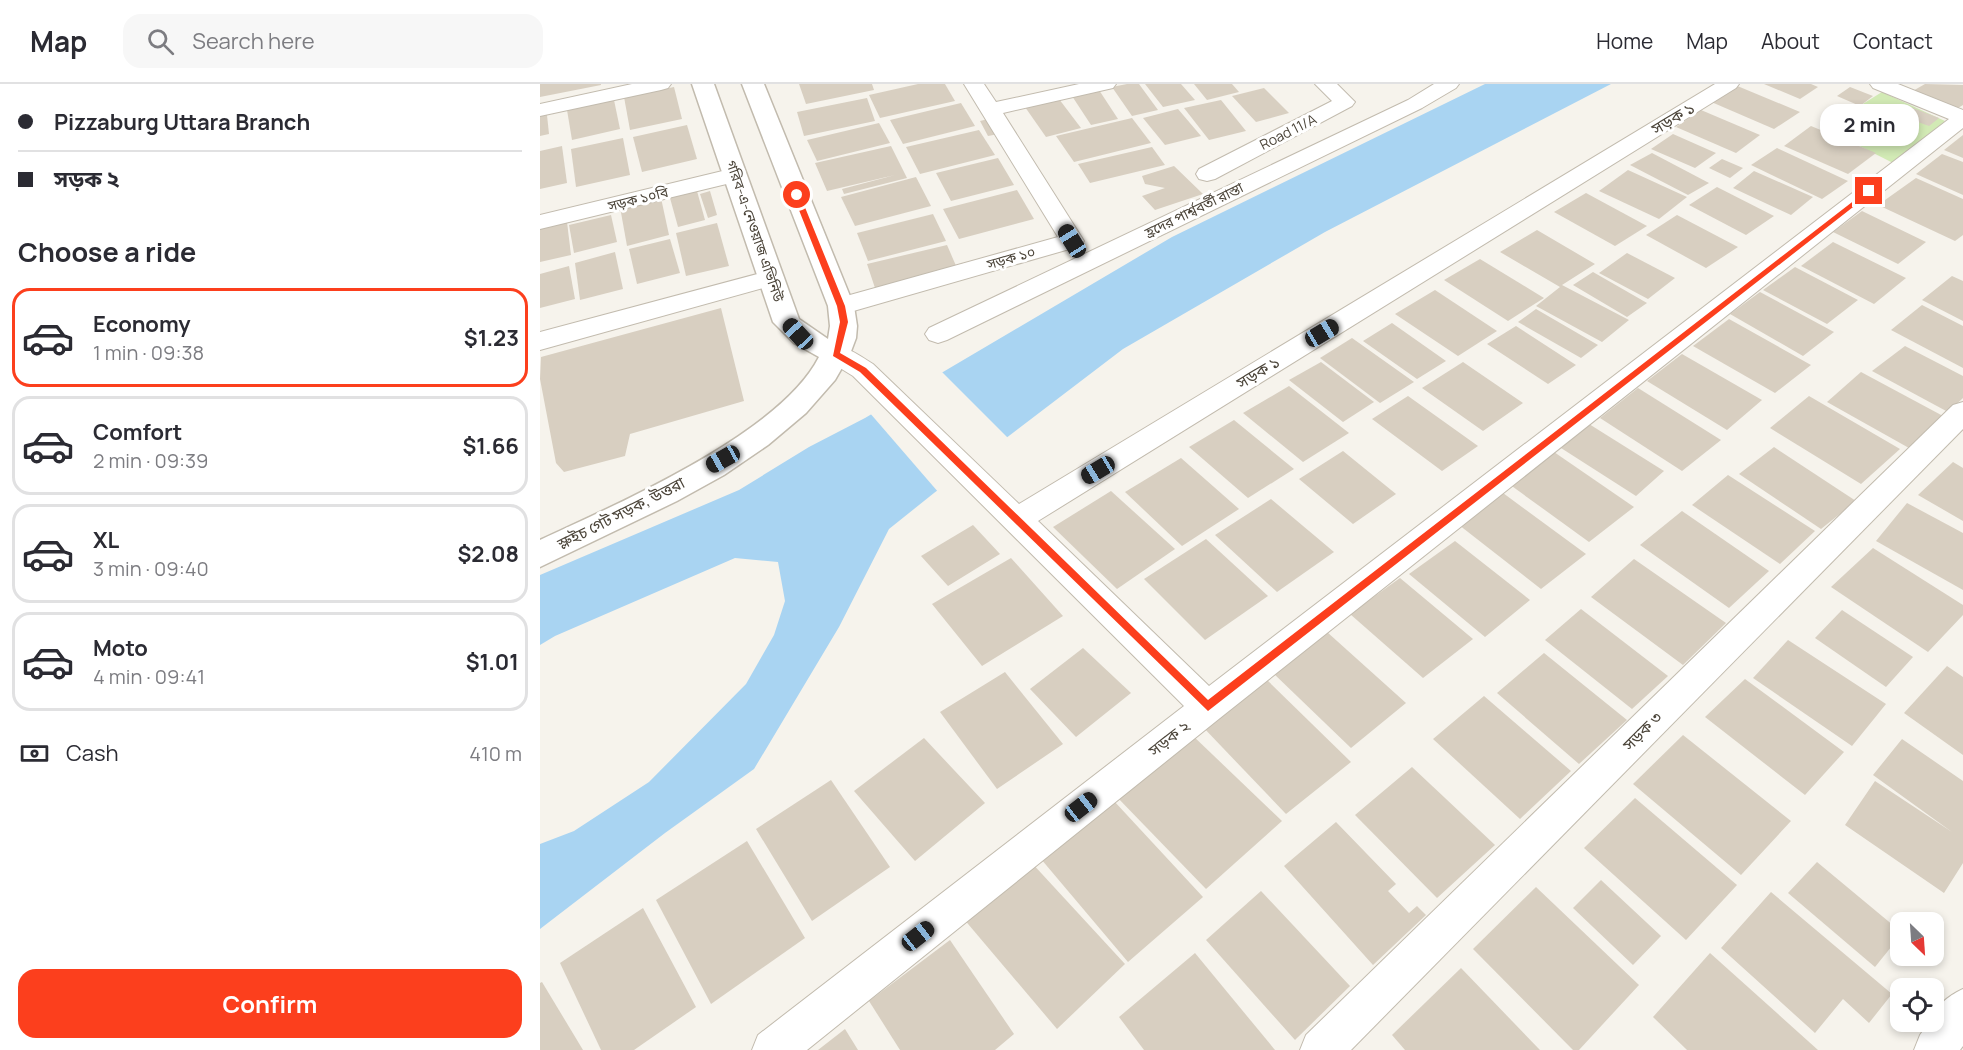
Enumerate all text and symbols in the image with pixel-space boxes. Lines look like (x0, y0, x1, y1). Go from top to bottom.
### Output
search box (123, 14, 543, 68)
text: Map (30, 22, 87, 60)
icon: search (144, 25, 177, 58)
text: Search here (192, 26, 315, 56)
text: Home (1596, 27, 1653, 55)
text: Map (1686, 27, 1728, 55)
text: About (1761, 27, 1820, 55)
text: Contact (1853, 27, 1933, 55)
street label: সড়ক ১ (1646, 96, 1699, 140)
callout: 2 min (1820, 104, 1918, 146)
text: Pizzaburg Uttara Branch (54, 107, 310, 137)
street label: Road 11/A (1256, 109, 1319, 154)
text: 2 min (1843, 111, 1896, 138)
street label: গরিব-এ-নেওয়াজ এভিনিউ (722, 158, 789, 305)
text: সড়ক ২ (54, 164, 120, 194)
street label: হ্রদের পার্শ্ববর্তী রাস্তা (1140, 177, 1246, 242)
route end (1855, 177, 1882, 204)
route start (783, 181, 810, 208)
street label: সড়ক ১০বি (605, 182, 671, 215)
car (1055, 221, 1089, 261)
text: Choose a ride (18, 233, 196, 270)
street label: সড়ক ১০ (984, 242, 1037, 274)
text: Economy (93, 309, 191, 339)
icon: car (21, 311, 75, 365)
car (779, 315, 817, 353)
car (1302, 316, 1342, 350)
text: $1.23 (464, 323, 519, 353)
text: 1 min · 09:38 (93, 339, 204, 366)
street label: সড়ক ১ (1231, 350, 1284, 394)
text: Comfort (93, 417, 182, 447)
icon: car (21, 419, 75, 473)
text: $1.66 (462, 431, 519, 461)
car (703, 442, 743, 476)
text: 2 min · 09:39 (93, 447, 209, 474)
car (1078, 453, 1118, 487)
street label: স্লুইচ গেট সড়ক, উত্তরা (553, 471, 689, 555)
text: XL (93, 525, 119, 555)
icon: car (21, 527, 75, 581)
text: $2.08 (457, 539, 519, 569)
text: 3 min · 09:40 (93, 555, 209, 582)
text: Moto (93, 633, 148, 663)
icon: car (21, 635, 75, 689)
text: $1.01 (466, 647, 519, 677)
text: 4 min · 09:41 (93, 663, 205, 690)
street label: সড়ক ৩ (1617, 706, 1667, 756)
street label: সড়ক ২ (1143, 715, 1195, 762)
icon: cash (18, 737, 51, 770)
text: Cash (66, 738, 119, 768)
text: 410 m (469, 740, 522, 767)
car (1061, 789, 1101, 825)
north arrow (1890, 912, 1944, 966)
map controls (1890, 912, 1944, 1032)
car (898, 918, 938, 954)
button: Confirm (18, 969, 522, 1038)
button: locate (1890, 978, 1944, 1032)

